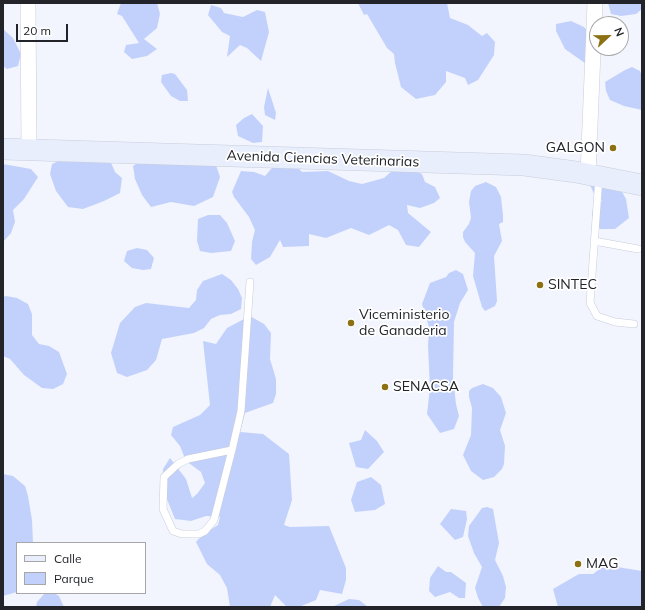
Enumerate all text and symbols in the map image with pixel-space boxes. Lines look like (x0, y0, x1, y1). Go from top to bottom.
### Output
scale bar (18, 16, 70, 42)
north arrow (589, 16, 629, 56)
text: 20 m (23, 23, 51, 38)
text: N (611, 25, 627, 38)
place label: GALGON (546, 140, 605, 156)
marker: GALGON (608, 143, 618, 153)
street label: Avenida Ciencias Veterinarias (226, 147, 420, 171)
place label: SINTEC (548, 277, 597, 293)
marker: SINTEC (535, 280, 545, 290)
place label: Viceministerio de Ganaderia (359, 307, 449, 340)
marker: Viceministerio de Ganaderia (346, 318, 356, 328)
place label: SENACSA (393, 379, 459, 395)
marker: SENACSA (380, 382, 390, 392)
legend (16, 542, 146, 594)
text: Calle (54, 551, 81, 566)
place label: MAG (586, 556, 618, 572)
marker: MAG (573, 559, 583, 569)
text: Parque (54, 571, 94, 586)

